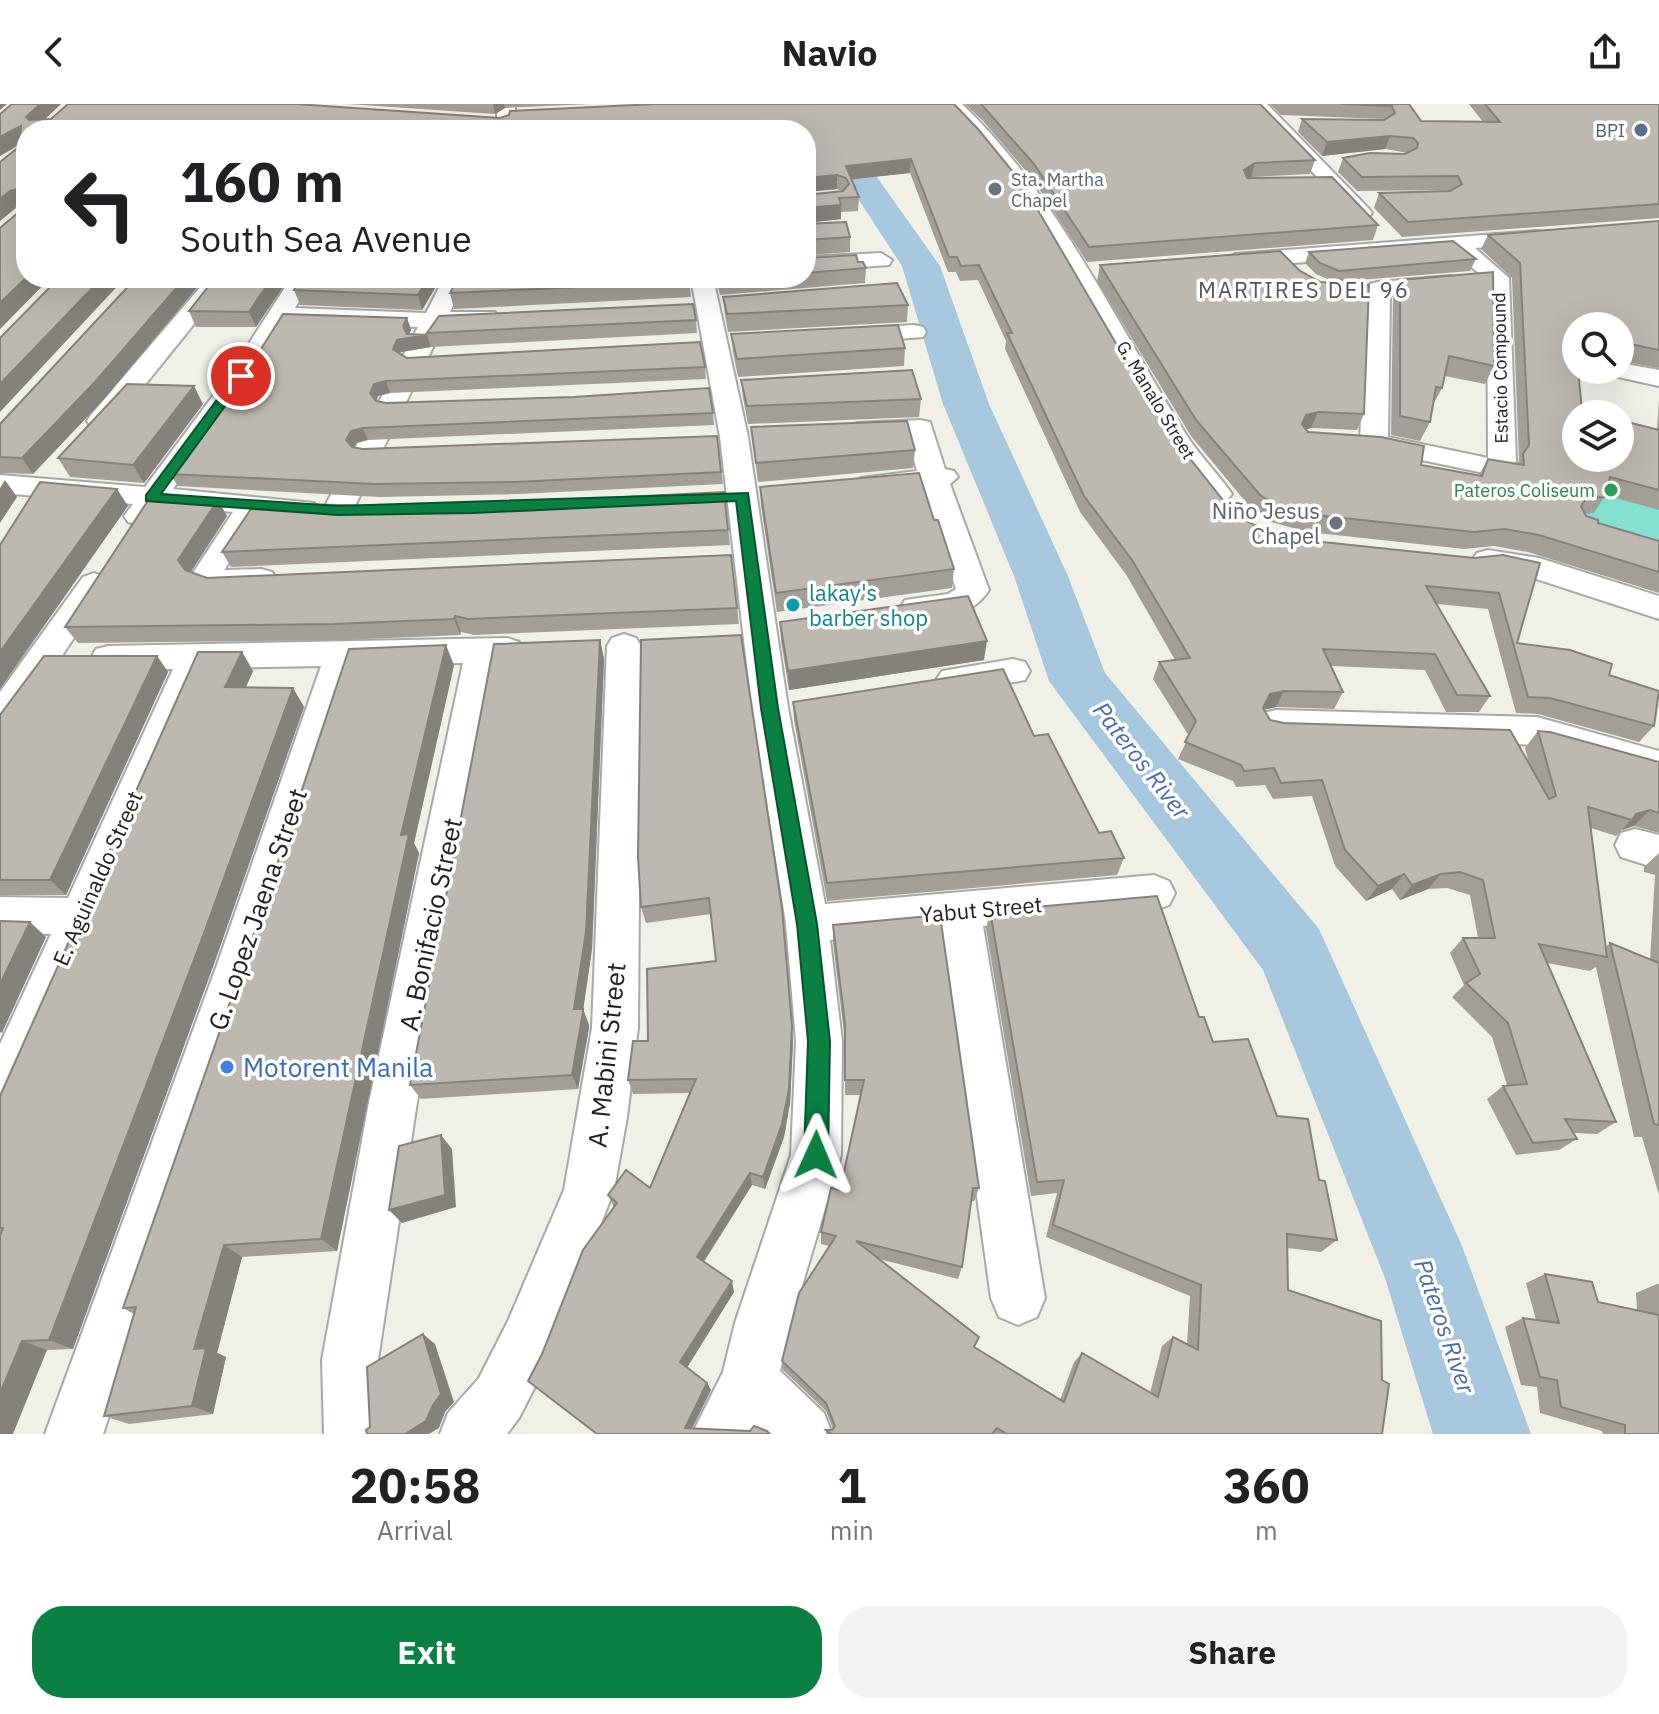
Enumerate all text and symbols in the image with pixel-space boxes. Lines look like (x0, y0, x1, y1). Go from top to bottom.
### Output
text: Navio (781, 29, 878, 76)
icon: back (32, 30, 76, 74)
icon: share (1583, 30, 1627, 74)
place label: BPI (1595, 119, 1625, 142)
marker: BPI (1632, 121, 1650, 139)
text: 160 m (180, 145, 344, 217)
icon: left (48, 152, 152, 256)
place label: Sta. Martha Chapel (1011, 168, 1104, 212)
marker: Sta. Martha Chapel (986, 180, 1004, 198)
text: South Sea Avenue (180, 215, 472, 262)
district label: MARTIRES DEL 96 (1198, 275, 1410, 304)
street label: Estacio Compound (1487, 292, 1513, 444)
map controls (1562, 312, 1634, 472)
button: search (1562, 312, 1634, 384)
street label: G. Manalo Street (1112, 337, 1200, 463)
pin (207, 342, 275, 410)
icon: arrive (219, 354, 263, 398)
button: layers (1562, 400, 1634, 472)
place label: Pateros Coliseum (1454, 479, 1595, 502)
marker: Pateros Coliseum (1602, 481, 1620, 499)
place label: Niño Jesus Chapel (1212, 496, 1320, 550)
marker: Niño Jesus Chapel (1327, 514, 1345, 532)
place label: lakay's barber shop (809, 578, 928, 632)
marker: lakay's barber shop (784, 596, 802, 614)
water label: Pateros River (1086, 695, 1199, 826)
street label: G. Lopez Jaena Street (200, 784, 314, 1034)
street label: E. Aguinaldo Street (45, 786, 149, 970)
street label: A. Bonifacio Street (391, 814, 469, 1034)
street label: Yabut Street (919, 889, 1043, 929)
street label: A. Mabini Street (579, 961, 633, 1149)
place label: Motorent Manila (243, 1050, 433, 1084)
marker: Motorent Manila (218, 1058, 236, 1076)
position arrow (774, 1113, 858, 1197)
water label: Pateros River (1407, 1255, 1483, 1399)
text: 20:58 (349, 1454, 480, 1516)
text: 1 (837, 1454, 866, 1516)
text: 360 (1223, 1454, 1310, 1516)
text: Arrival (377, 1513, 453, 1547)
text: min (830, 1513, 874, 1547)
text: m (1255, 1513, 1278, 1547)
button: Exit (32, 1606, 822, 1698)
button: Share (838, 1606, 1627, 1698)

